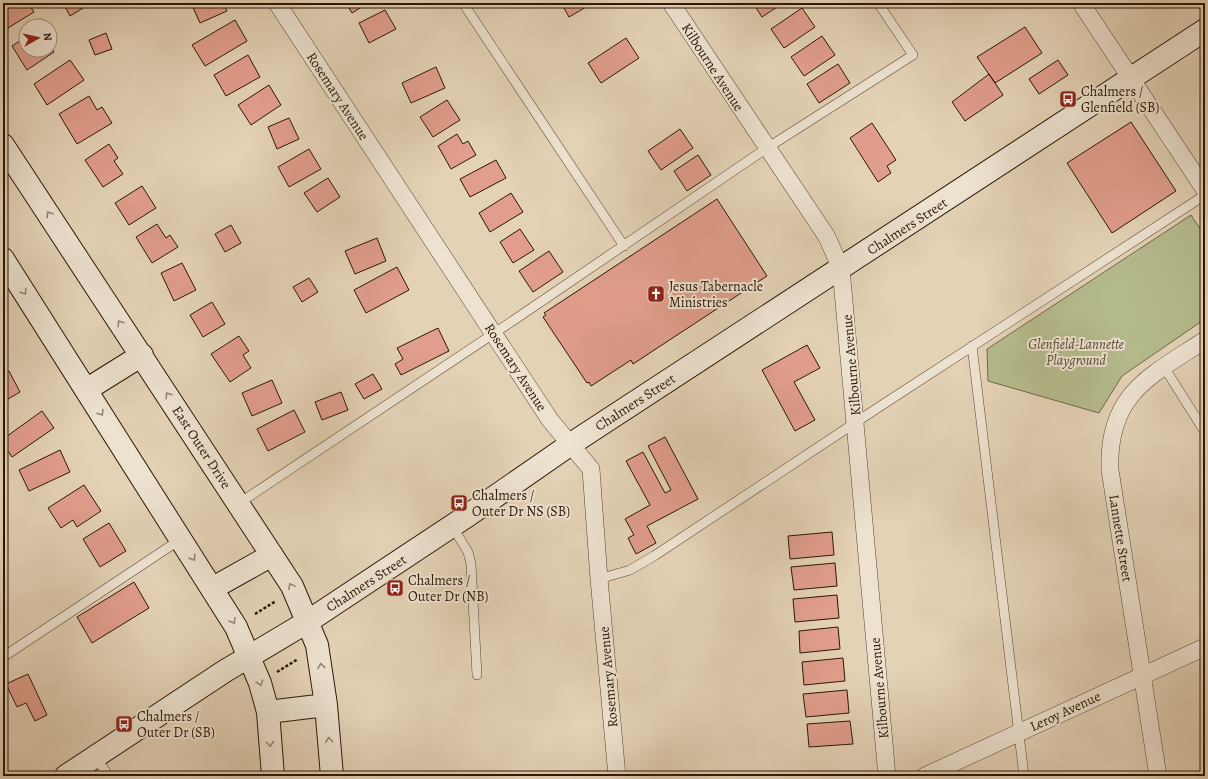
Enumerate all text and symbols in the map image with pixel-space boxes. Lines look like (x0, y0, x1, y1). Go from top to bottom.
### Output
north arrow (18, 18, 58, 58)
street label: Kilbourne Avenue (677, 19, 748, 115)
text: N (39, 32, 55, 42)
street label: Rosemary Avenue (302, 49, 373, 144)
place label: Chalmers / Glenfield (SB) (1081, 82, 1159, 117)
bus stop icon: Chalmers / Glenfield (SB) (1058, 89, 1078, 109)
street label: Chalmers Street (863, 193, 951, 260)
one-way arrow (46, 211, 54, 218)
place label: Jesus Tabernacle Ministries (669, 277, 763, 312)
church icon: Jesus Tabernacle Ministries (646, 284, 666, 304)
one-way arrow (19, 288, 27, 295)
street label: Kilbourne Avenue (838, 314, 865, 416)
one-way arrow (118, 320, 125, 327)
street label: Rosemary Avenue (480, 320, 551, 415)
park label: Glenfield-Lannette Playground (1028, 335, 1124, 370)
street label: Chalmers Street (591, 369, 679, 436)
one-way arrow (165, 392, 172, 399)
street label: East Outer Drive (168, 402, 235, 492)
one-way arrow (96, 409, 103, 416)
place label: Chalmers / Outer Dr NS (SB) (472, 486, 570, 521)
bus stop icon: Chalmers / Outer Dr NS (SB) (449, 493, 469, 513)
street label: Lannette Street (1104, 493, 1137, 583)
street label: Chalmers Street (322, 550, 410, 617)
one-way arrow (189, 554, 196, 561)
place label: Chalmers / Outer Dr (NB) (408, 571, 489, 606)
bus stop icon: Chalmers / Outer Dr (NB) (385, 578, 405, 598)
one-way arrow (289, 583, 296, 590)
one-way arrow (228, 617, 235, 624)
street label: Rosemary Avenue (595, 626, 622, 728)
street label: Kilbourne Avenue (866, 637, 893, 739)
one-way arrow (317, 663, 326, 669)
one-way arrow (255, 680, 264, 687)
street label: Leroy Avenue (1027, 687, 1104, 736)
place label: Chalmers / Outer Dr (SB) (137, 707, 215, 742)
bus stop icon: Chalmers / Outer Dr (SB) (114, 714, 134, 734)
one-way arrow (324, 737, 333, 744)
one-way arrow (266, 741, 275, 747)

